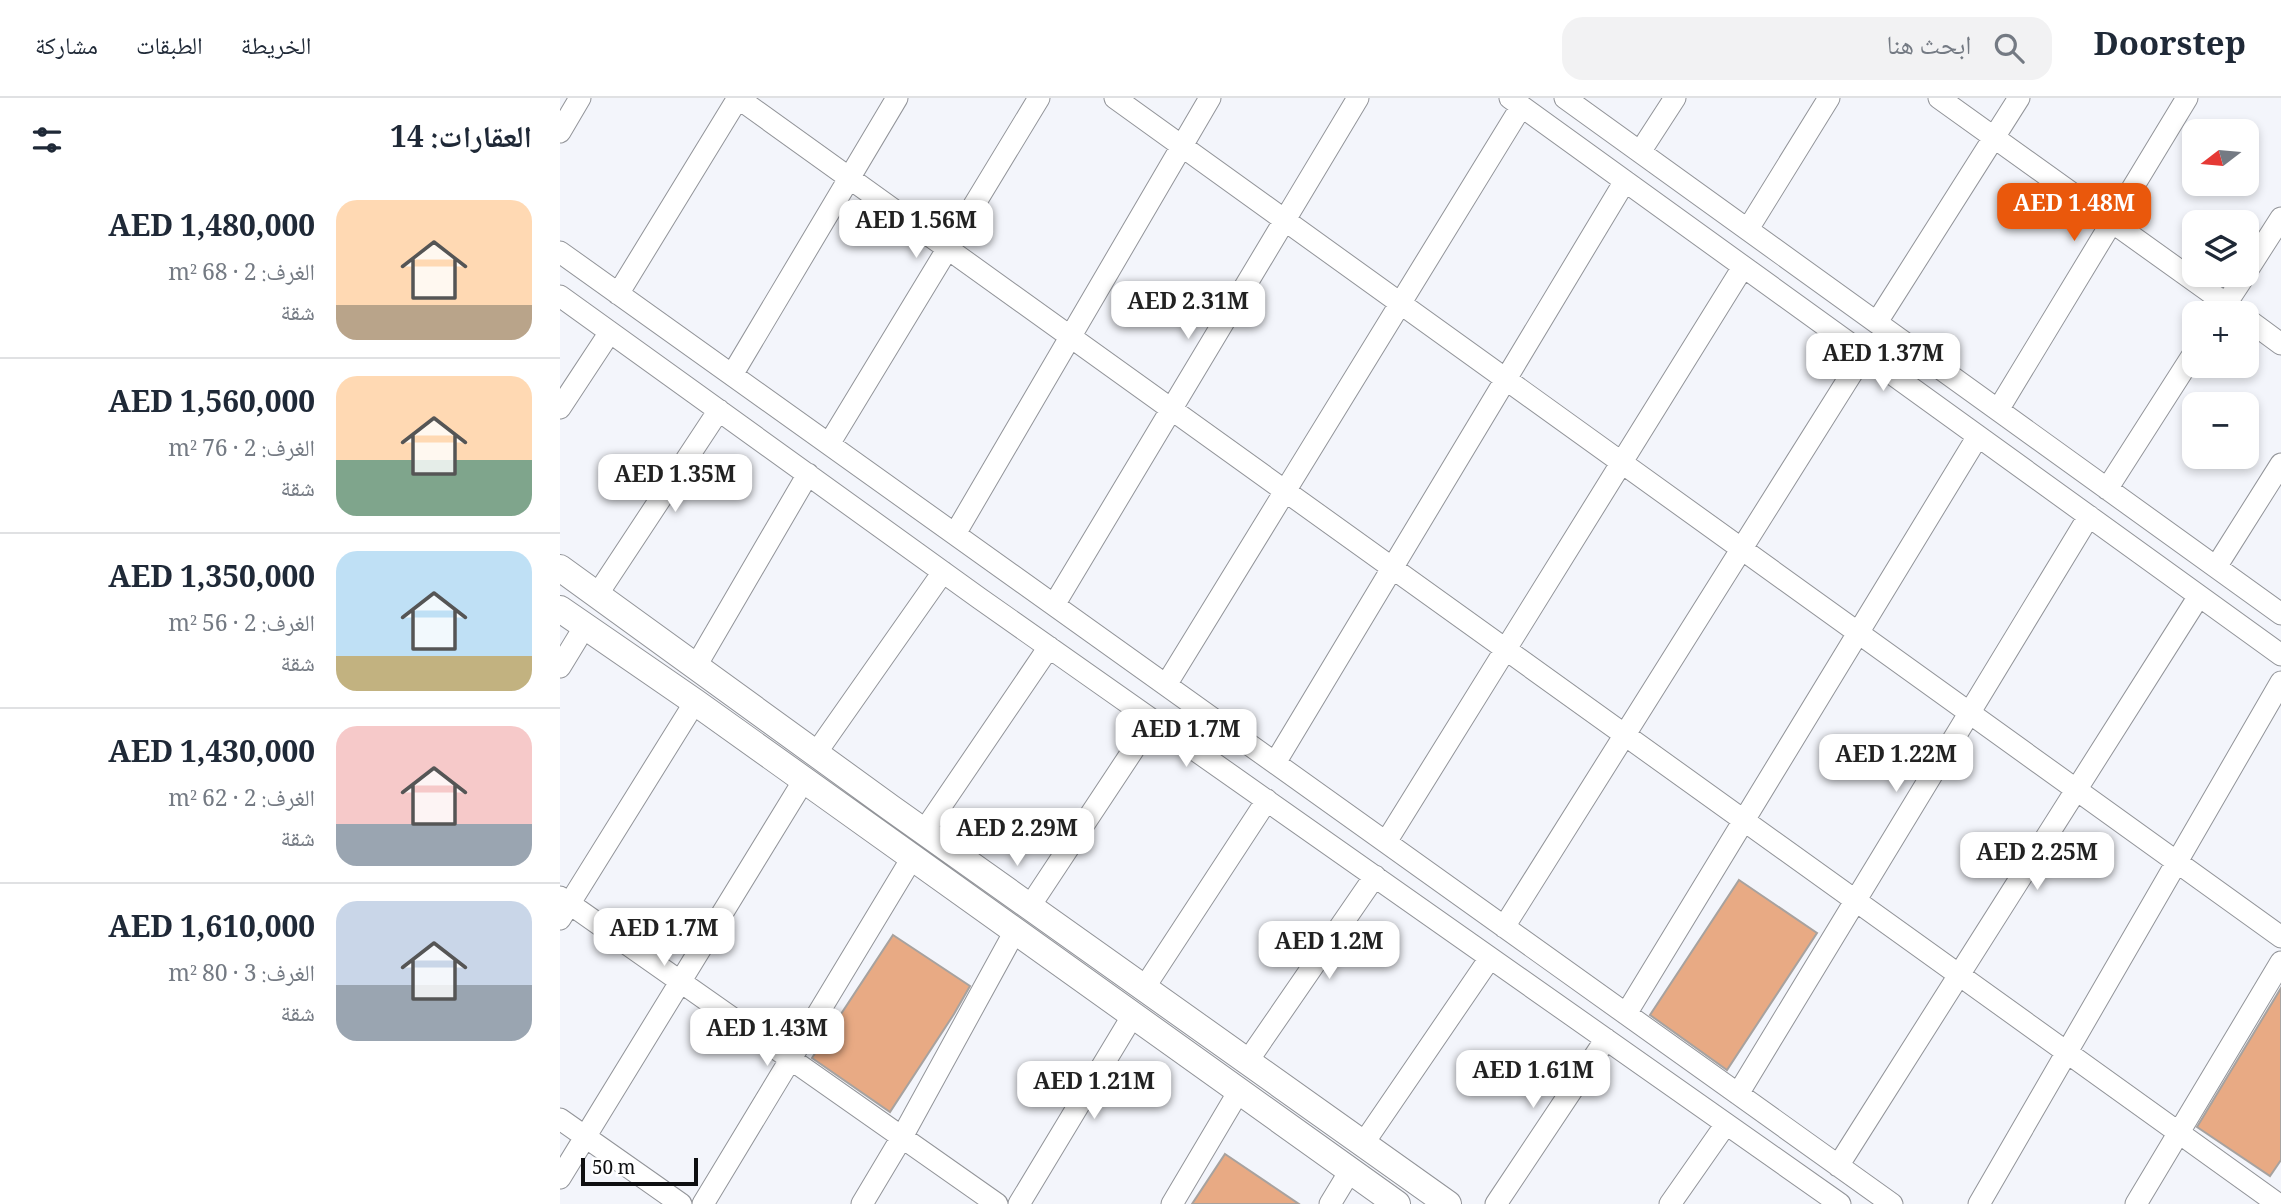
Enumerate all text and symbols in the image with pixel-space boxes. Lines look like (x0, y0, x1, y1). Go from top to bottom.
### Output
search box (1562, 17, 2052, 80)
text: Doorstep (2094, 20, 2246, 76)
text: ابحث هنا (1886, 26, 1972, 70)
text: مشاركة (35, 28, 98, 69)
text: الطبقات (136, 28, 203, 69)
text: الخريطة (241, 28, 311, 69)
icon: search (1990, 29, 2028, 67)
text: العقارات: 14 (390, 115, 532, 166)
north arrow (2182, 119, 2259, 196)
map controls (2182, 119, 2259, 469)
icon: filters (28, 121, 66, 159)
pin: AED 1.48M (1994, 184, 2154, 243)
text: AED 1.48M (2013, 186, 2135, 226)
pin: AED 1.56M (836, 200, 996, 260)
text: AED 1.56M (855, 203, 977, 243)
text: AED 1,480,000 (108, 204, 315, 255)
button: layers (2182, 210, 2259, 287)
icon: home (392, 228, 476, 312)
text: الغرف: 2 · 68 m² (168, 255, 315, 295)
pin: AED 2.31M (1108, 282, 1268, 341)
text: AED 2.31M (1127, 284, 1249, 324)
text: شقة (281, 295, 315, 335)
button: + (2182, 301, 2259, 378)
pin: AED 1.37M (1803, 334, 1963, 393)
text: AED 1.37M (1822, 336, 1944, 376)
text: AED 1,560,000 (108, 380, 315, 431)
button: − (2182, 392, 2259, 469)
icon: home (392, 404, 476, 488)
text: الغرف: 2 · 76 m² (168, 431, 315, 471)
pin: AED 1.35M (595, 454, 755, 514)
text: AED 1.35M (614, 457, 736, 497)
text: شقة (281, 471, 315, 511)
text: AED 1,350,000 (108, 555, 315, 606)
icon: home (392, 579, 476, 663)
text: الغرف: 2 · 56 m² (168, 606, 315, 646)
text: شقة (281, 646, 315, 686)
pin: AED 1.7M (1114, 710, 1258, 769)
text: AED 1.7M (1132, 712, 1240, 752)
text: AED 1,430,000 (108, 730, 315, 781)
pin: AED 1.22M (1816, 734, 1976, 794)
text: AED 1.22M (1835, 737, 1957, 777)
icon: home (392, 754, 476, 838)
text: الغرف: 2 · 62 m² (168, 781, 315, 821)
pin: AED 2.29M (937, 808, 1097, 868)
text: AED 2.29M (956, 811, 1078, 851)
text: شقة (281, 821, 315, 861)
pin: AED 2.25M (1957, 832, 2117, 892)
text: AED 2.25M (1976, 835, 2098, 875)
text: AED 1,610,000 (108, 905, 315, 956)
pin: AED 1.7M (592, 908, 736, 968)
text: AED 1.7M (610, 911, 718, 951)
pin: AED 1.2M (1257, 922, 1401, 981)
text: AED 1.2M (1275, 924, 1383, 964)
icon: home (392, 929, 476, 1013)
text: الغرف: 3 · 80 m² (168, 956, 315, 996)
text: شقة (281, 996, 315, 1036)
pin: AED 1.43M (687, 1009, 847, 1068)
text: AED 1.43M (706, 1011, 828, 1051)
pin: AED 1.61M (1453, 1051, 1613, 1110)
text: AED 1.61M (1472, 1053, 1594, 1093)
pin: AED 1.21M (1014, 1062, 1174, 1121)
text: AED 1.21M (1033, 1064, 1155, 1104)
text: 50 m (592, 1154, 635, 1186)
scale bar (581, 1155, 698, 1187)

